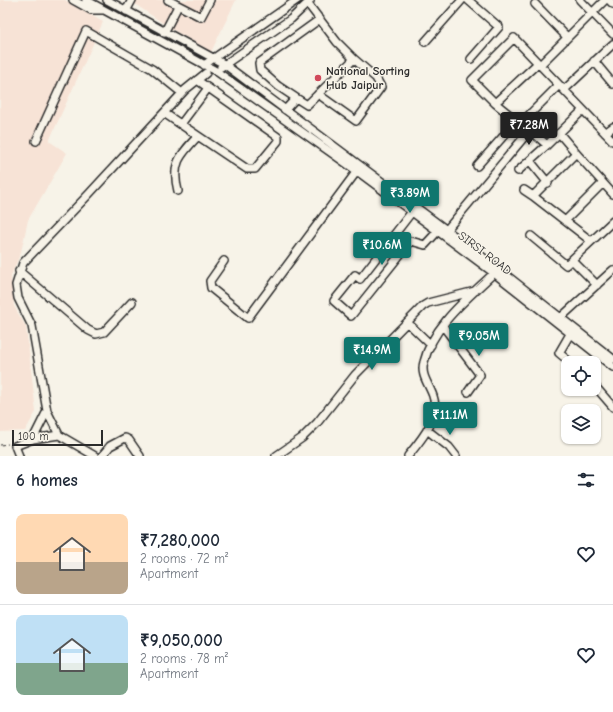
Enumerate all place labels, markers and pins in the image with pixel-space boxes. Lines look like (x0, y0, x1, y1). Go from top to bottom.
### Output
place label: National Sorting Hub Jaipur (326, 64, 410, 92)
marker: National Sorting Hub Jaipur (313, 73, 323, 83)
pin: ₹7.28M (496, 112, 562, 146)
pin: ₹3.89M (377, 180, 443, 214)
pin: ₹10.6M (349, 232, 415, 266)
pin: ₹9.05M (446, 323, 512, 357)
pin: ₹14.9M (339, 337, 405, 371)
pin: ₹11.1M (417, 402, 483, 436)

